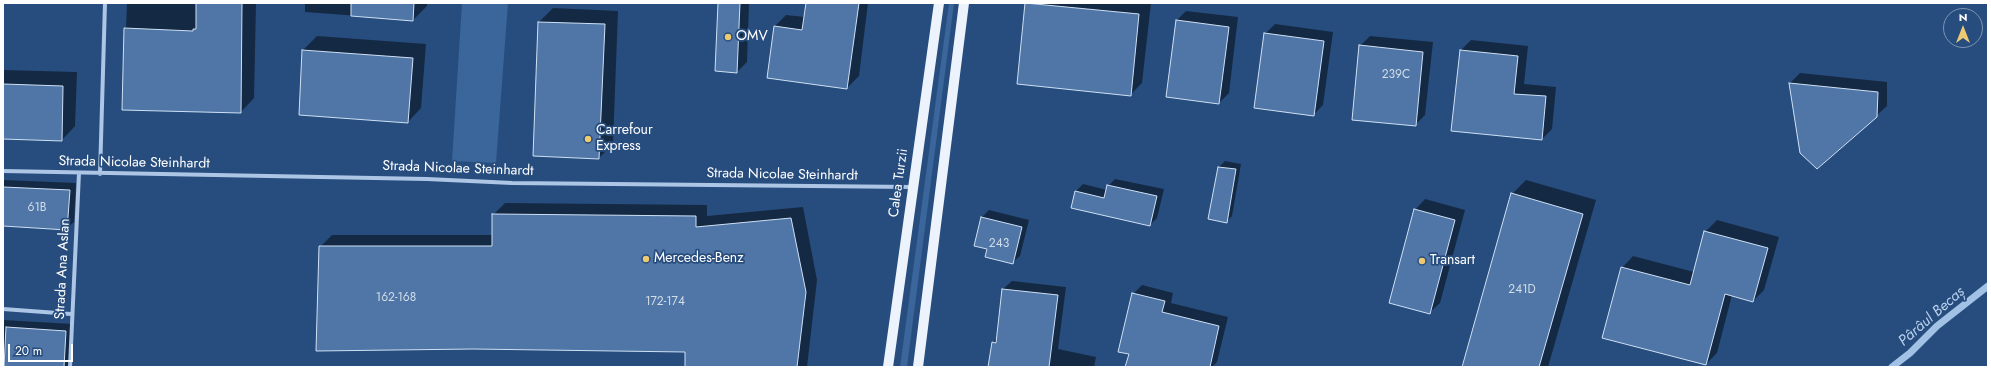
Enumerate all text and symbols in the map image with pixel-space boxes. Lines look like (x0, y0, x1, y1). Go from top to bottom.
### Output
north arrow (1943, 8, 1983, 48)
text: N (1959, 9, 1967, 25)
place label: OMV (736, 29, 768, 45)
marker: OMV (723, 32, 733, 42)
house number: 239C (1382, 68, 1410, 82)
place label: Carrefour Express (596, 123, 653, 156)
marker: Carrefour Express (583, 134, 593, 144)
street label: Calea Turzii (886, 147, 912, 219)
street label: Strada Nicolae Steinhardt (58, 153, 210, 173)
street label: Strada Nicolae Steinhardt (382, 158, 534, 180)
street label: Strada Nicolae Steinhardt (706, 165, 858, 185)
house number: 61B (27, 201, 47, 215)
street label: Strada Ana Aslan (52, 218, 74, 320)
house number: 243 (989, 237, 1009, 251)
place label: Mercedes-Benz (654, 251, 744, 267)
place label: Transart (1430, 253, 1475, 269)
marker: Mercedes-Benz (641, 254, 651, 264)
marker: Transart (1417, 256, 1427, 266)
house number: 241D (1508, 283, 1536, 297)
water label: Pârâul Becaș (1895, 283, 1969, 351)
house number: 162-168 (376, 291, 416, 305)
house number: 172-174 (645, 295, 685, 309)
scale bar (10, 336, 75, 362)
text: 20 m (15, 342, 42, 360)

